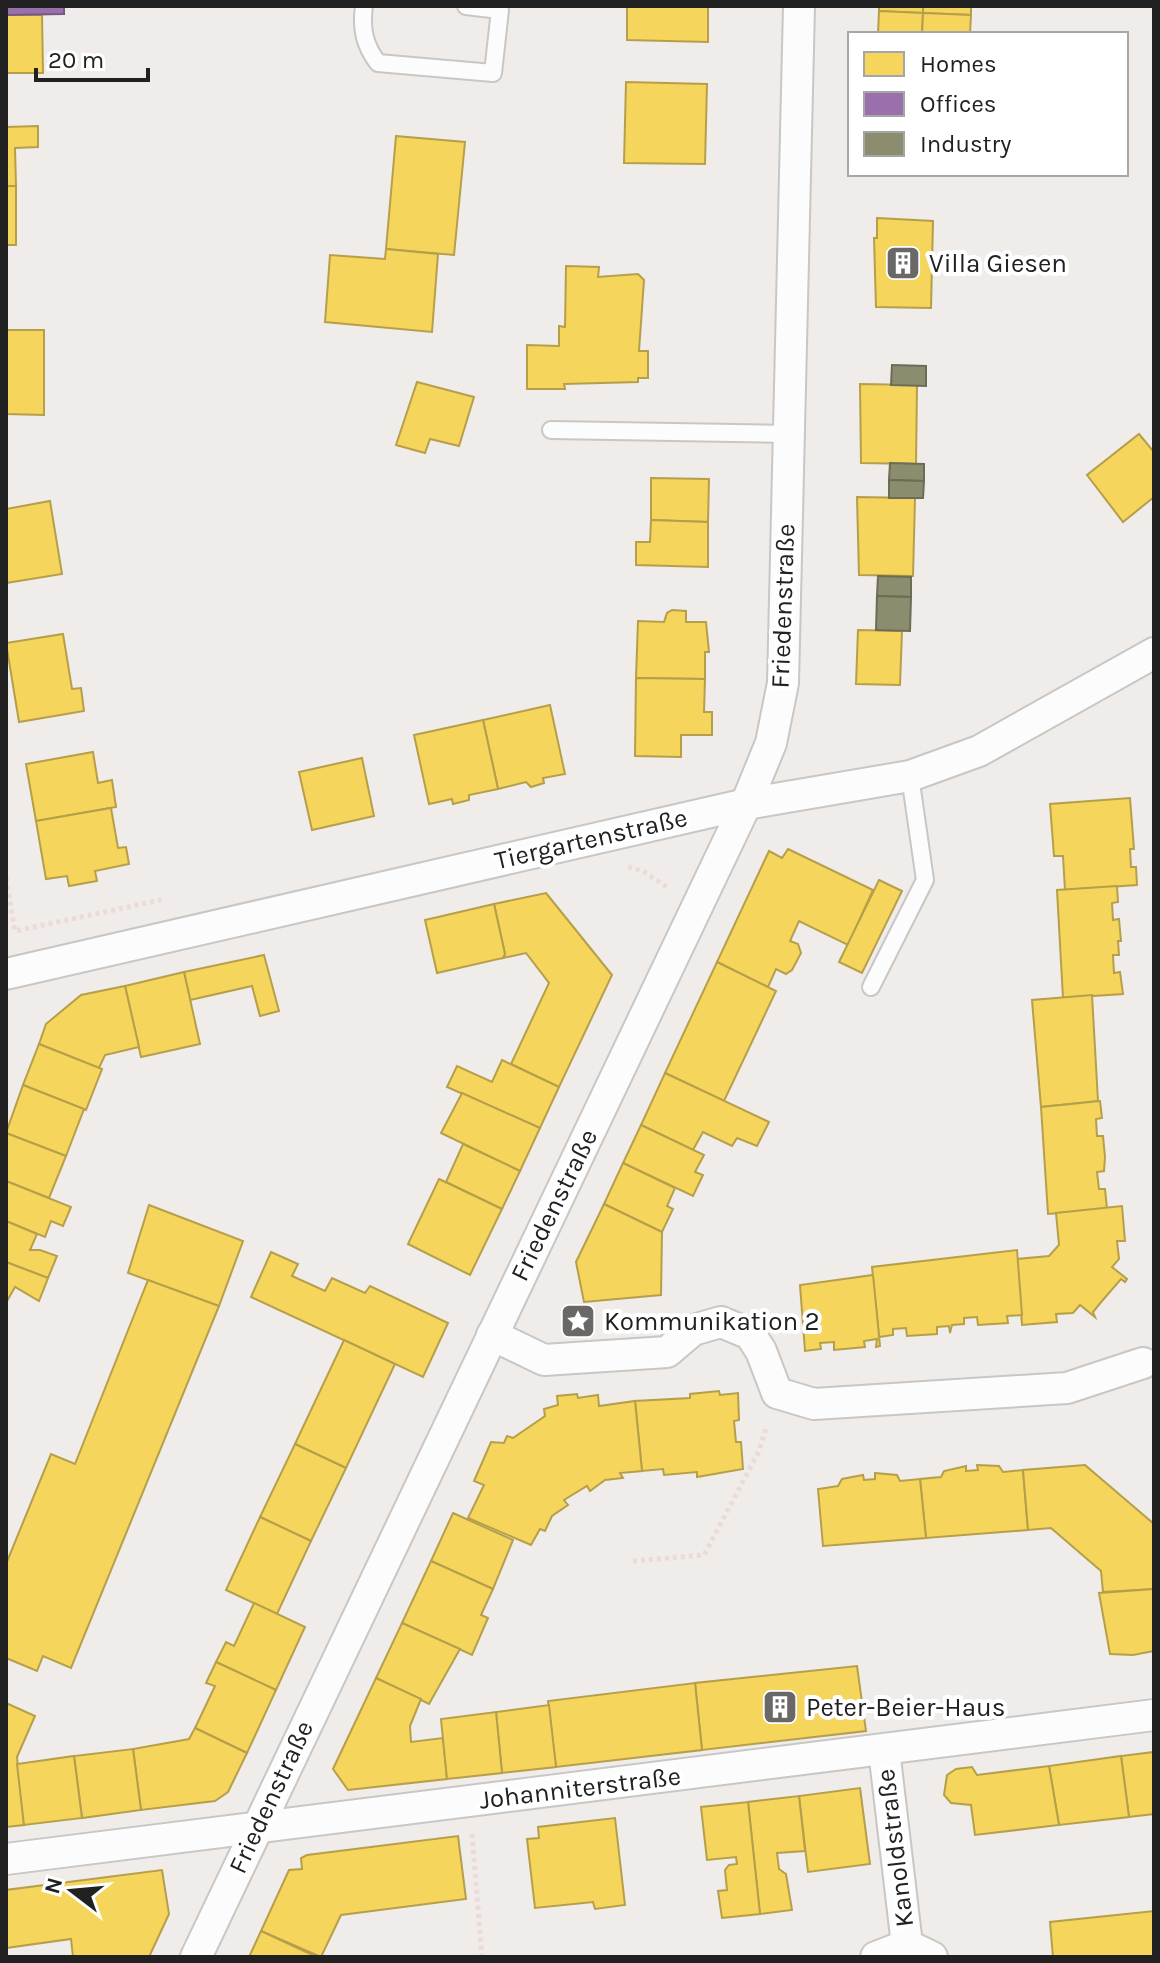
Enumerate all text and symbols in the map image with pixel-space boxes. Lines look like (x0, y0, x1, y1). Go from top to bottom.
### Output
scale bar (36, 32, 148, 82)
legend (848, 32, 1128, 176)
text: 20 m (48, 46, 104, 74)
text: Homes (920, 50, 997, 78)
text: Offices (920, 90, 996, 118)
text: Industry (920, 130, 1011, 158)
building icon: Villa Giesen (884, 244, 922, 282)
place label: Villa Giesen (929, 248, 1067, 279)
street label: Friedenstraße (765, 523, 801, 689)
street label: Tiergartenstraße (492, 802, 690, 876)
street label: Friedenstraße (504, 1124, 604, 1286)
place icon: Kommunikation 2 (559, 1302, 597, 1340)
place label: Kommunikation 2 (604, 1306, 819, 1337)
building icon: Peter-Beier-Haus (761, 1688, 799, 1726)
place label: Peter-Beier-Haus (806, 1692, 1005, 1723)
street label: Friedenstraße (222, 1716, 320, 1878)
street label: Johanniterstraße (477, 1760, 683, 1816)
street label: Kanoldstraße (870, 1767, 920, 1929)
north arrow (32, 1851, 112, 1931)
text: N (39, 1875, 68, 1897)

